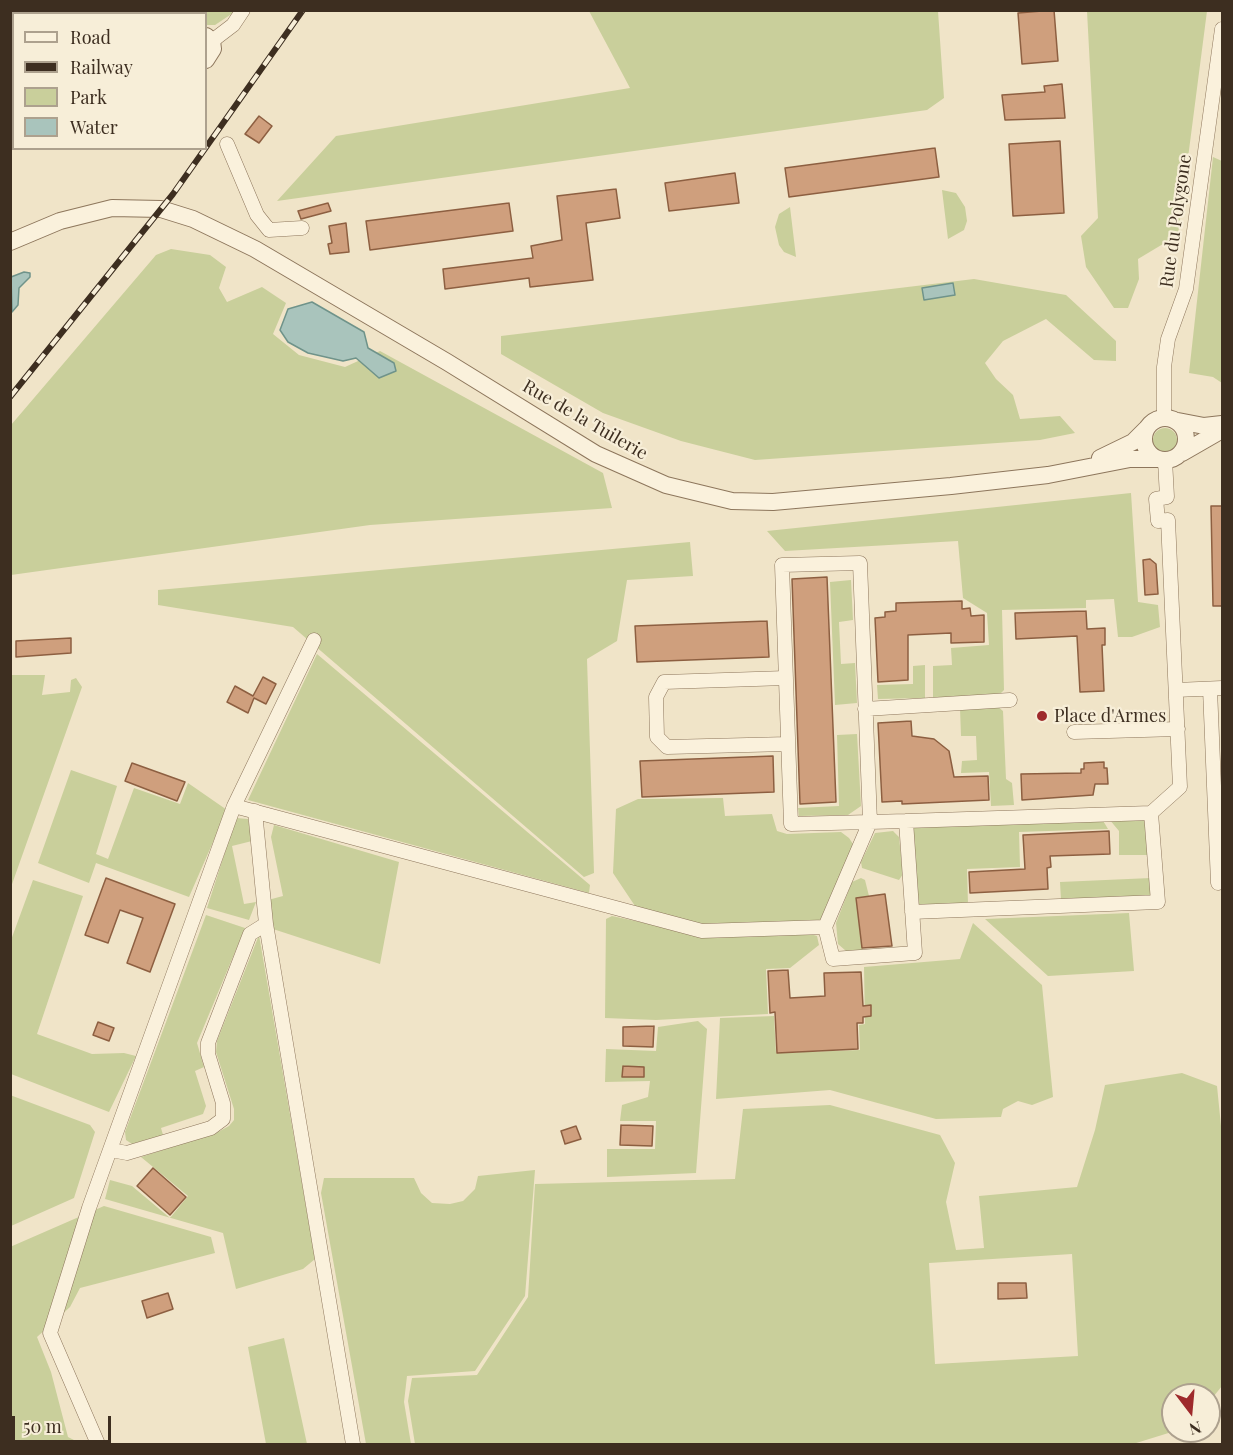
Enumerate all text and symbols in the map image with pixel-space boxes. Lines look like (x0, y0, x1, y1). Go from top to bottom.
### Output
legend (12, 12, 207, 150)
text: Road (70, 25, 111, 49)
text: Railway (70, 55, 133, 79)
text: Park (70, 85, 107, 109)
text: Water (70, 115, 118, 139)
street label: Rue du Polygone (1156, 153, 1196, 289)
street label: Rue de la Tuilerie (519, 376, 651, 464)
place label: Place d'Armes (1054, 705, 1166, 727)
marker: Place d'Armes (1035, 709, 1049, 723)
north arrow (1161, 1383, 1221, 1443)
scale bar (15, 1404, 114, 1442)
text: 50 m (23, 1414, 62, 1438)
text: N (1187, 1417, 1204, 1441)

